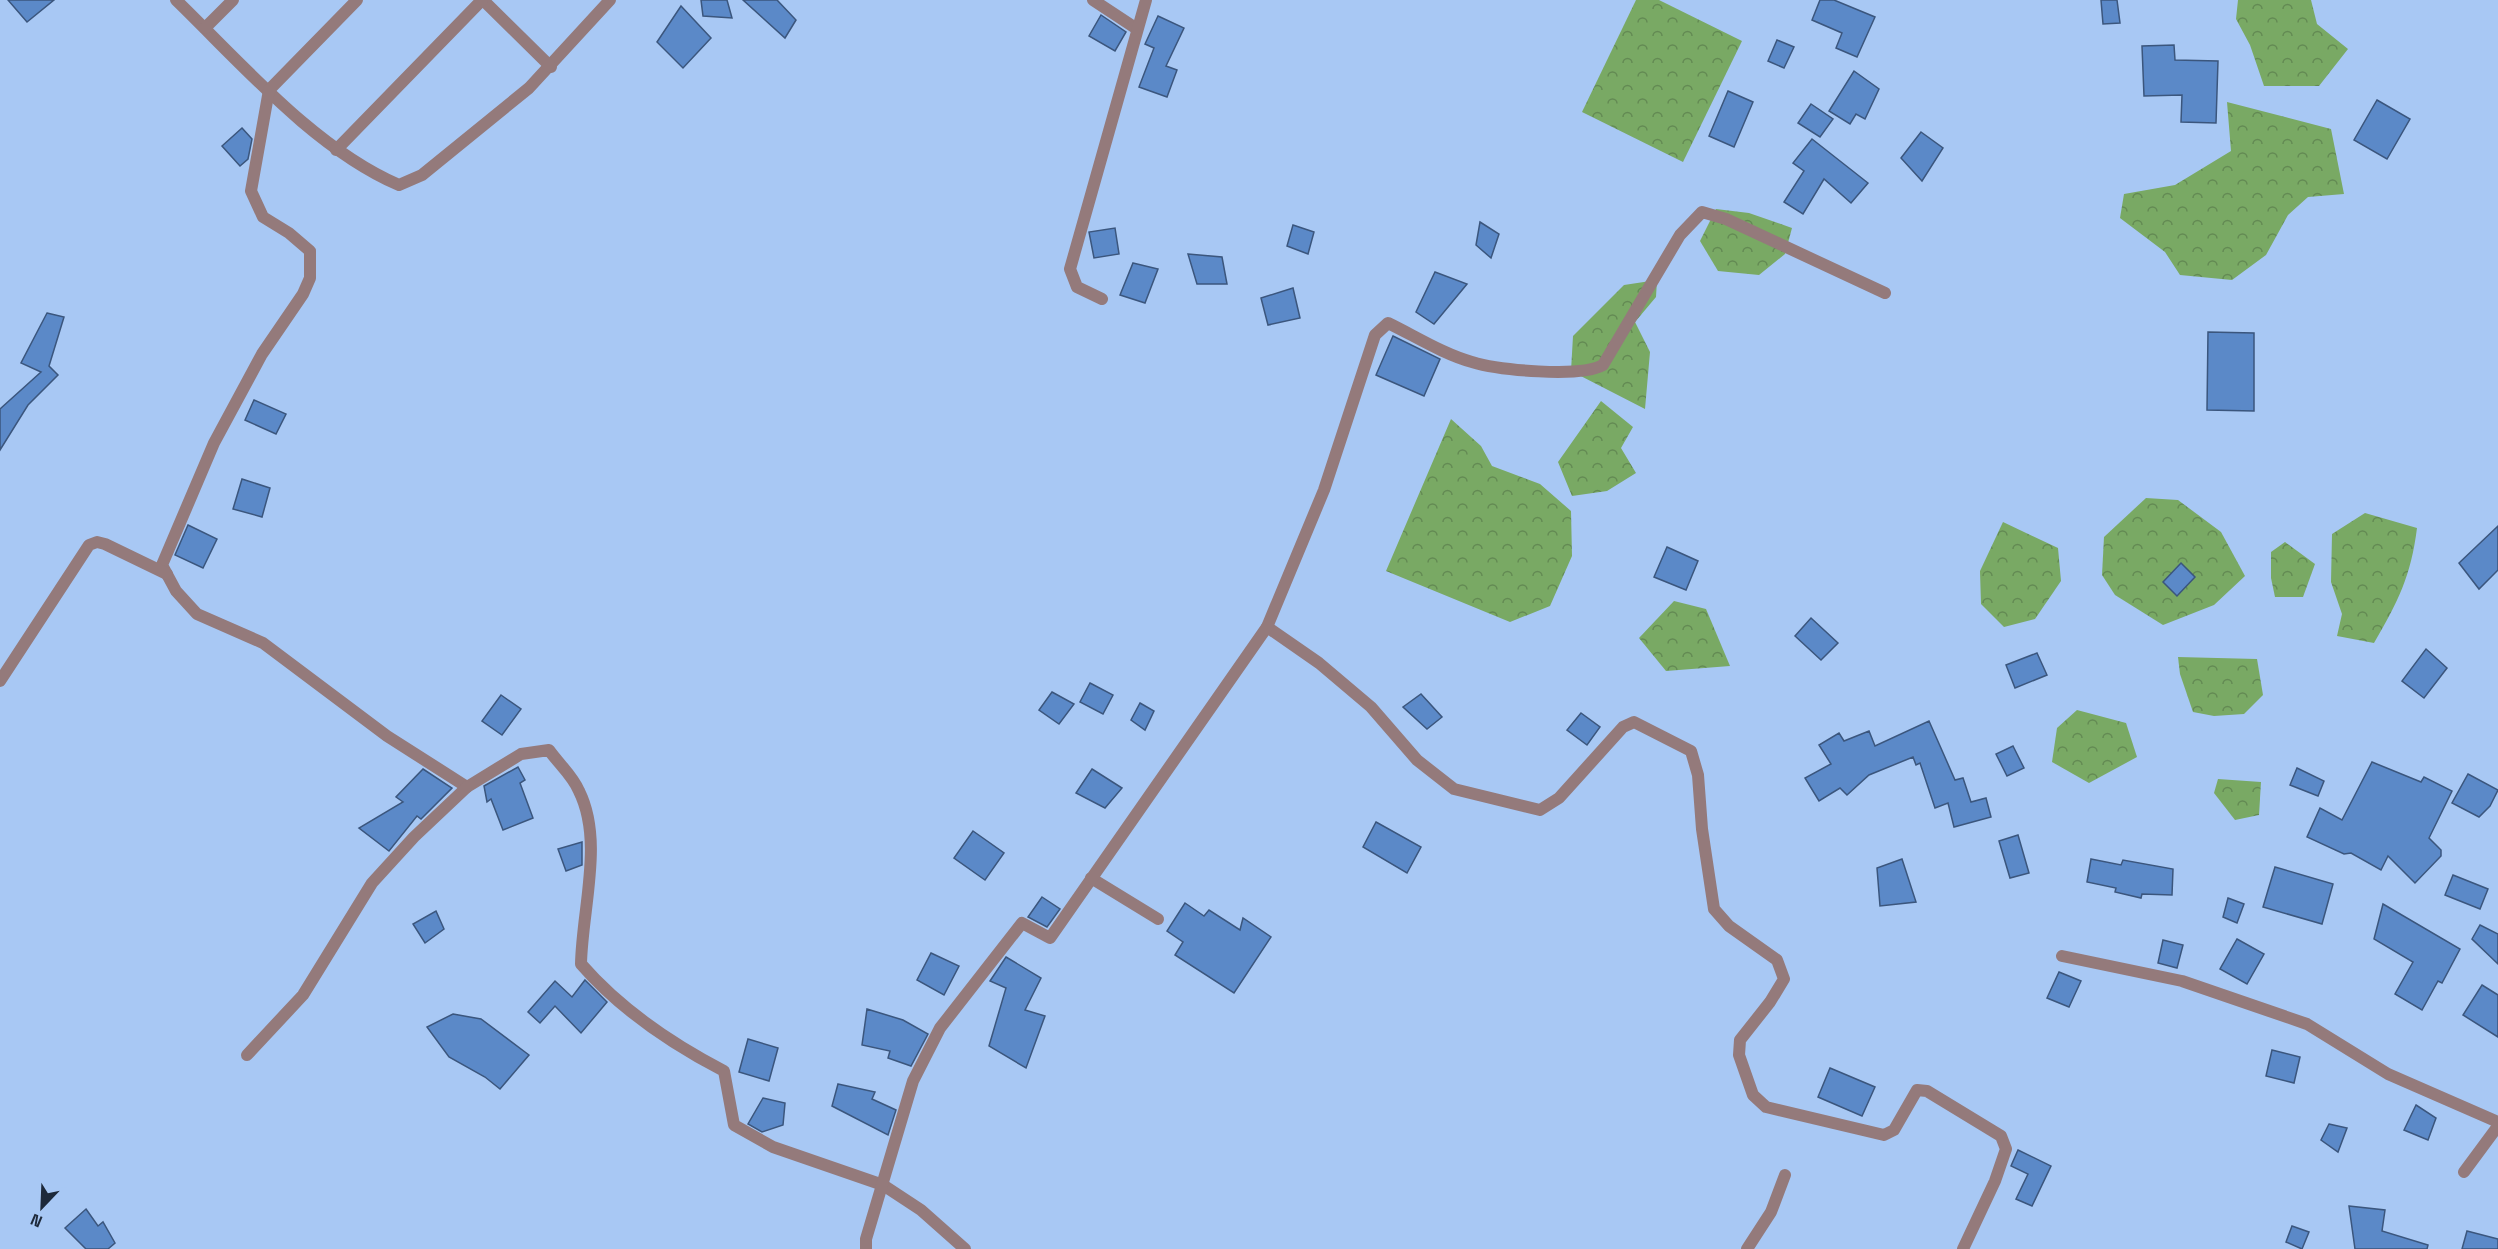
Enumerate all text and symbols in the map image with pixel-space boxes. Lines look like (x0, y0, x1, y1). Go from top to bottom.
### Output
north arrow (12, 1177, 72, 1237)
text: N (27, 1209, 45, 1232)

